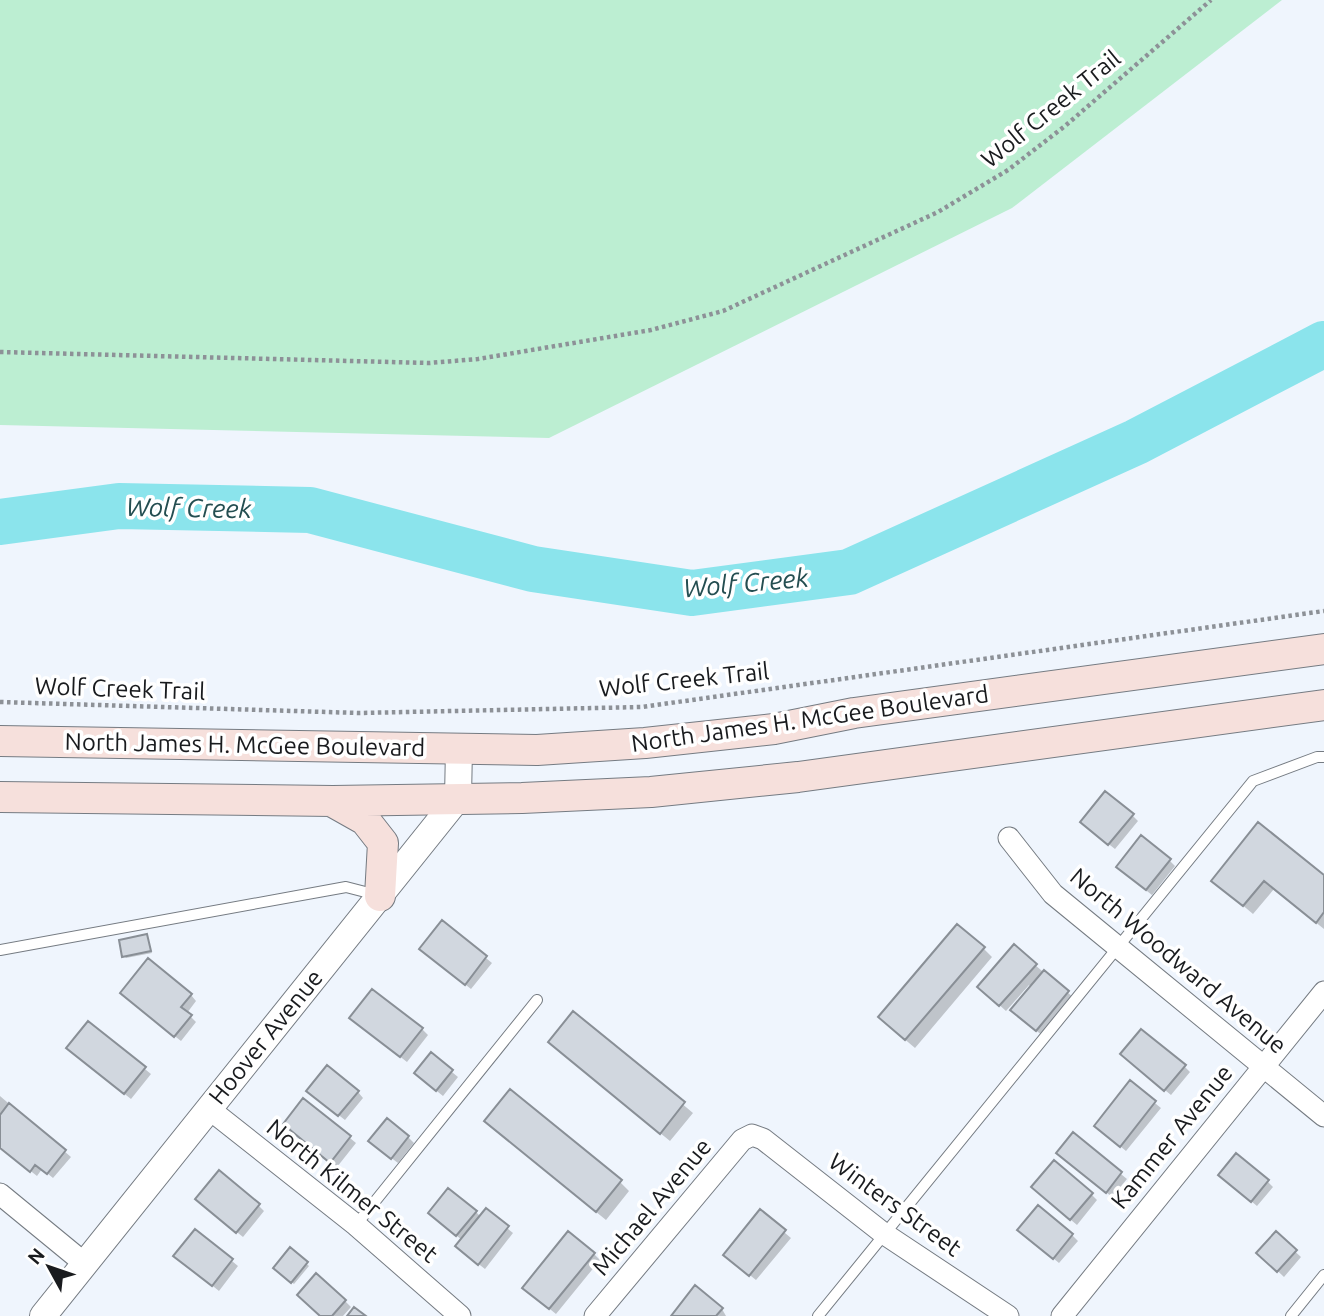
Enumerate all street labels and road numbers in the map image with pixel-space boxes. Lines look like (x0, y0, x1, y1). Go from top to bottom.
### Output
street label: Wolf Creek Trail (976, 44, 1126, 173)
street label: Wolf Creek Trail (598, 657, 770, 702)
street label: Wolf Creek Trail (34, 672, 206, 705)
street label: North James H. McGee Boulevard (629, 680, 990, 757)
street label: North James H. McGee Boulevard (64, 728, 426, 761)
street label: North Woodward Avenue (1065, 862, 1292, 1059)
street label: Hoover Avenue (203, 964, 328, 1109)
street label: Kammer Avenue (1105, 1059, 1238, 1214)
street label: North Kilmer Street (262, 1114, 444, 1268)
street label: Michael Avenue (587, 1133, 717, 1280)
street label: Winters Street (824, 1148, 967, 1262)

